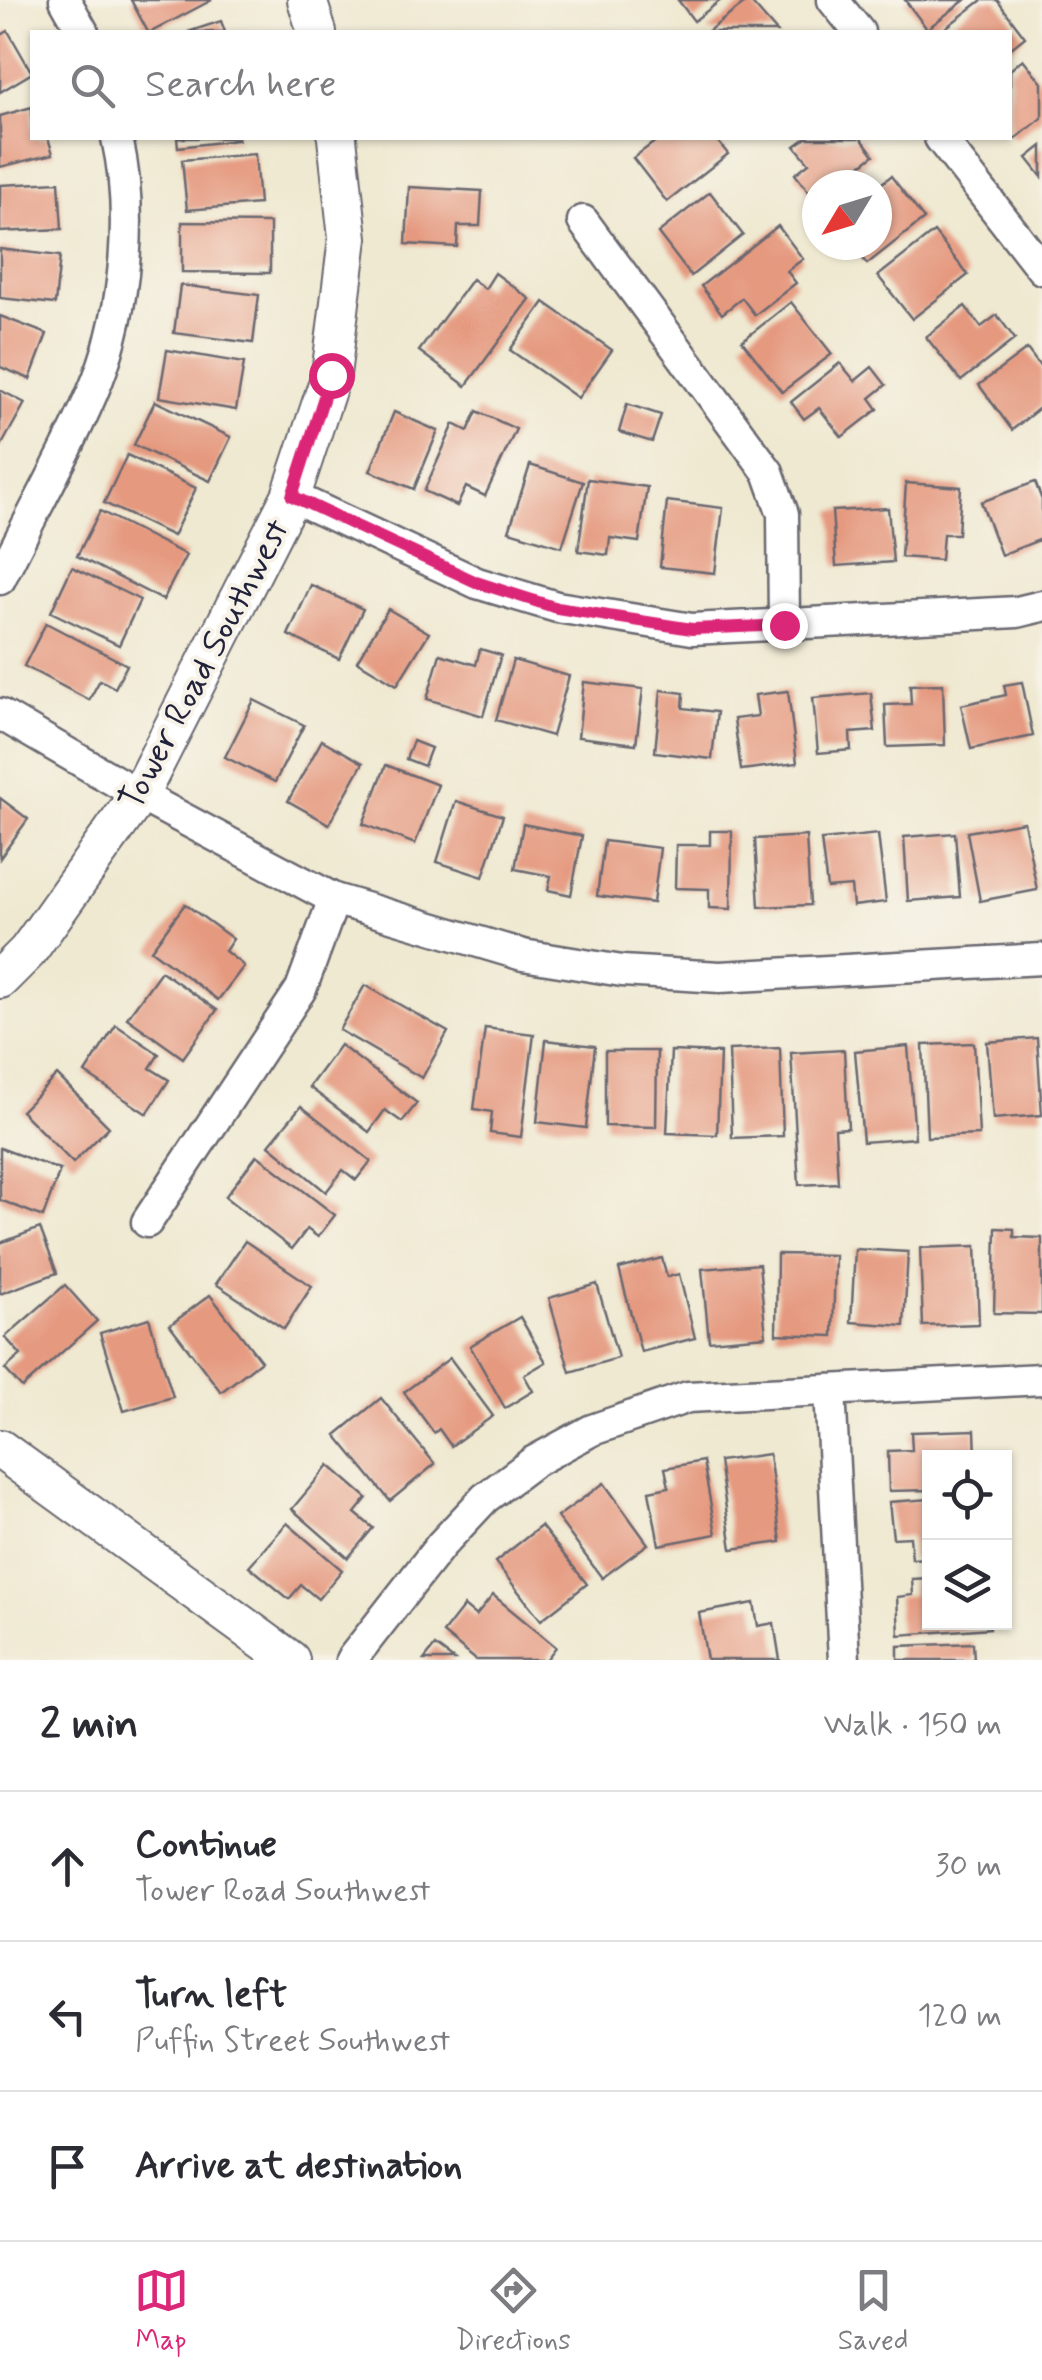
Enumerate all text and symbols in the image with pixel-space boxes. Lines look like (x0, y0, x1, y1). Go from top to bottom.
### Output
search box (30, 30, 1012, 140)
icon: search (65, 58, 120, 113)
text: Search here (145, 61, 336, 110)
north arrow (802, 170, 892, 260)
route start (309, 353, 355, 399)
street label: Tower Road Southwest (109, 511, 301, 818)
route end (762, 603, 808, 649)
map controls (922, 1450, 1012, 1630)
button: locate (922, 1450, 1012, 1540)
button: layers (922, 1540, 1012, 1630)
text: 2 min (40, 1698, 139, 1753)
text: Walk · 150 m (824, 1704, 1002, 1746)
text: Continue (135, 1821, 277, 1870)
icon: ahead (40, 1839, 95, 1894)
text: 30 m (935, 1845, 1002, 1887)
text: Tower Road Southwest (135, 1870, 431, 1912)
text: Turn left (135, 1971, 287, 2020)
icon: left (40, 1989, 95, 2044)
text: 120 m (917, 1995, 1002, 2037)
text: Puffin Street Southwest (135, 2020, 450, 2062)
icon: arrive (40, 2139, 95, 2194)
text: Arrive at destination (135, 2142, 462, 2191)
tab: Map (134, 2263, 189, 2360)
tab: Directions (456, 2263, 571, 2360)
tab: Saved (838, 2263, 908, 2360)

